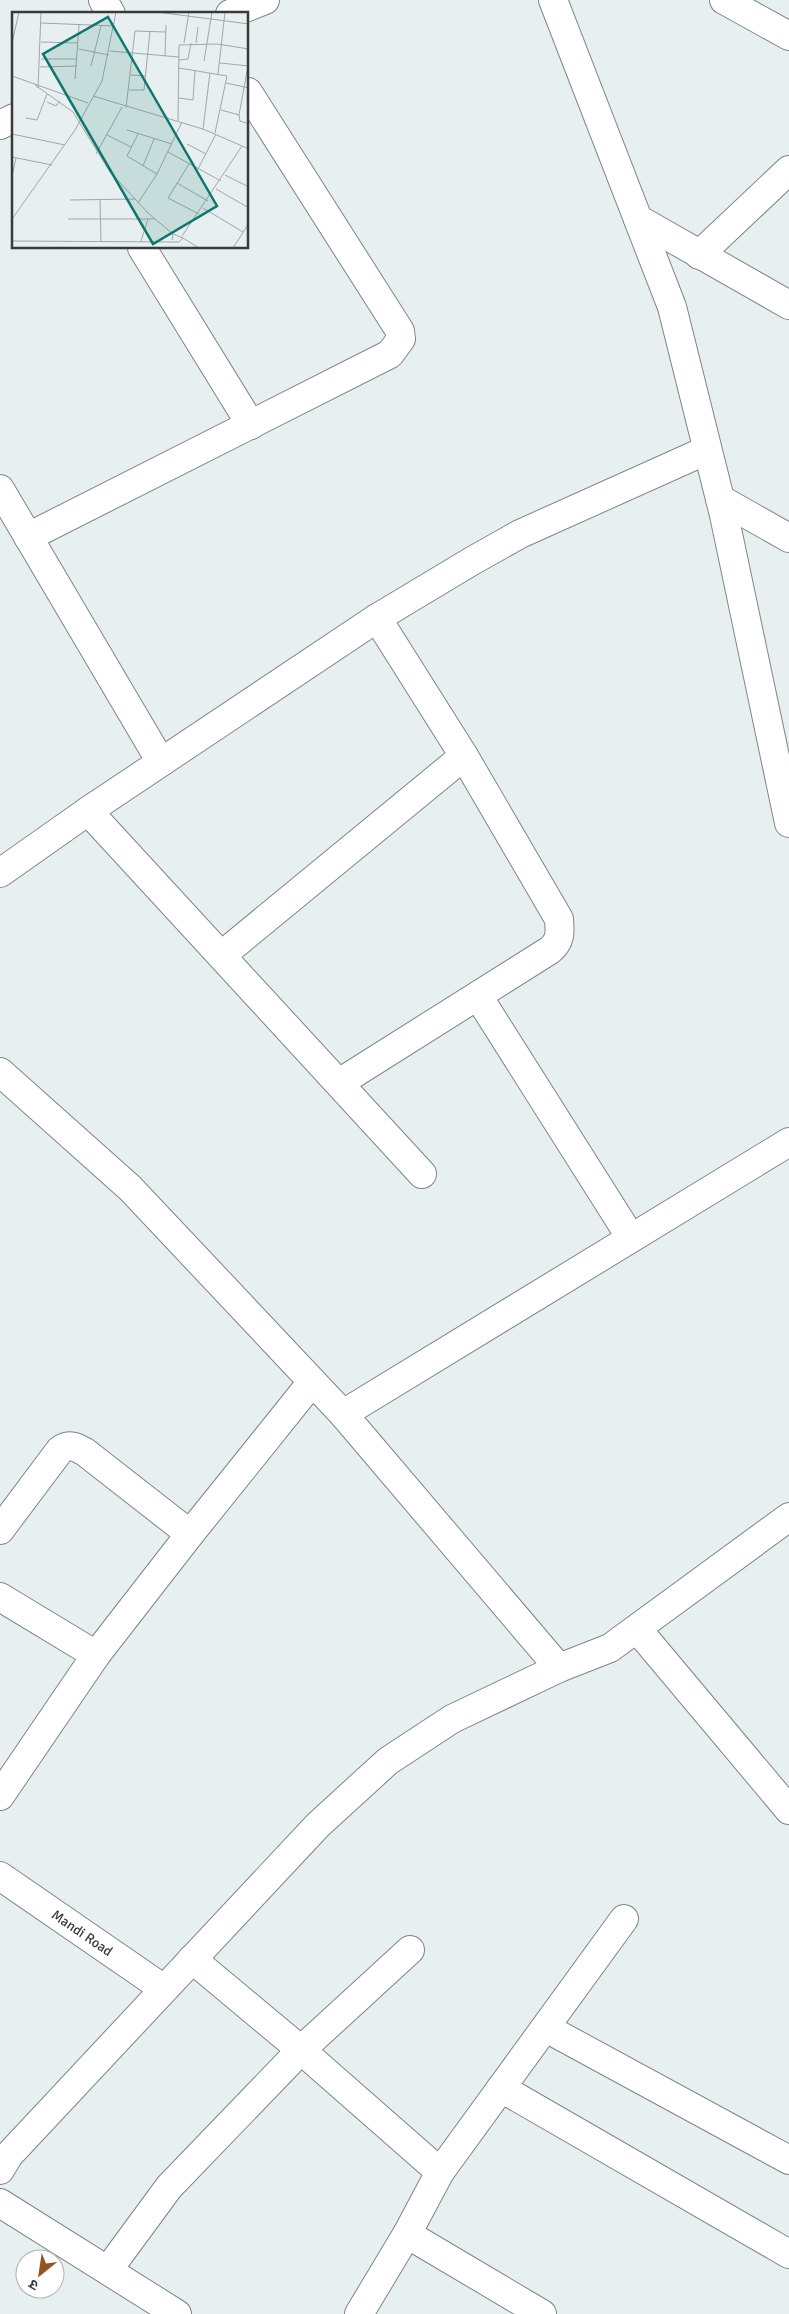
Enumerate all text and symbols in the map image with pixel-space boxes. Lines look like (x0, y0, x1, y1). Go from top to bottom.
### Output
inset map (12, 12, 249, 249)
street label: Mandi Road (49, 1906, 116, 1960)
north arrow (15, 2249, 65, 2299)
text: उ (25, 2275, 42, 2294)

